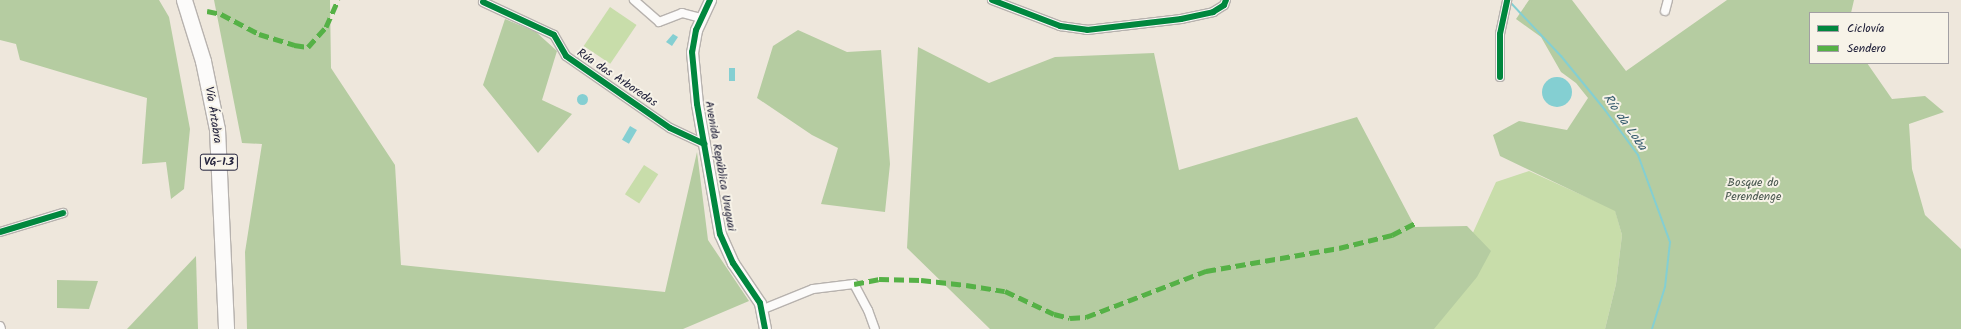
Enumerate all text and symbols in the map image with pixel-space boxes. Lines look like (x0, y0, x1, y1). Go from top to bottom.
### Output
legend (1809, 12, 1949, 64)
text: Ciclovía (1847, 19, 1884, 38)
text: Sendero (1847, 39, 1886, 58)
street label: Rúa das Arboredas (574, 46, 660, 110)
street label: Vía Ártabra (201, 86, 225, 144)
water label: Río da Loba (1599, 92, 1649, 154)
street label: Avenida República Uruguai (701, 100, 739, 232)
road number: VG-1.3 (199, 153, 239, 171)
park label: Bosque do Perendenge (1725, 176, 1781, 204)

